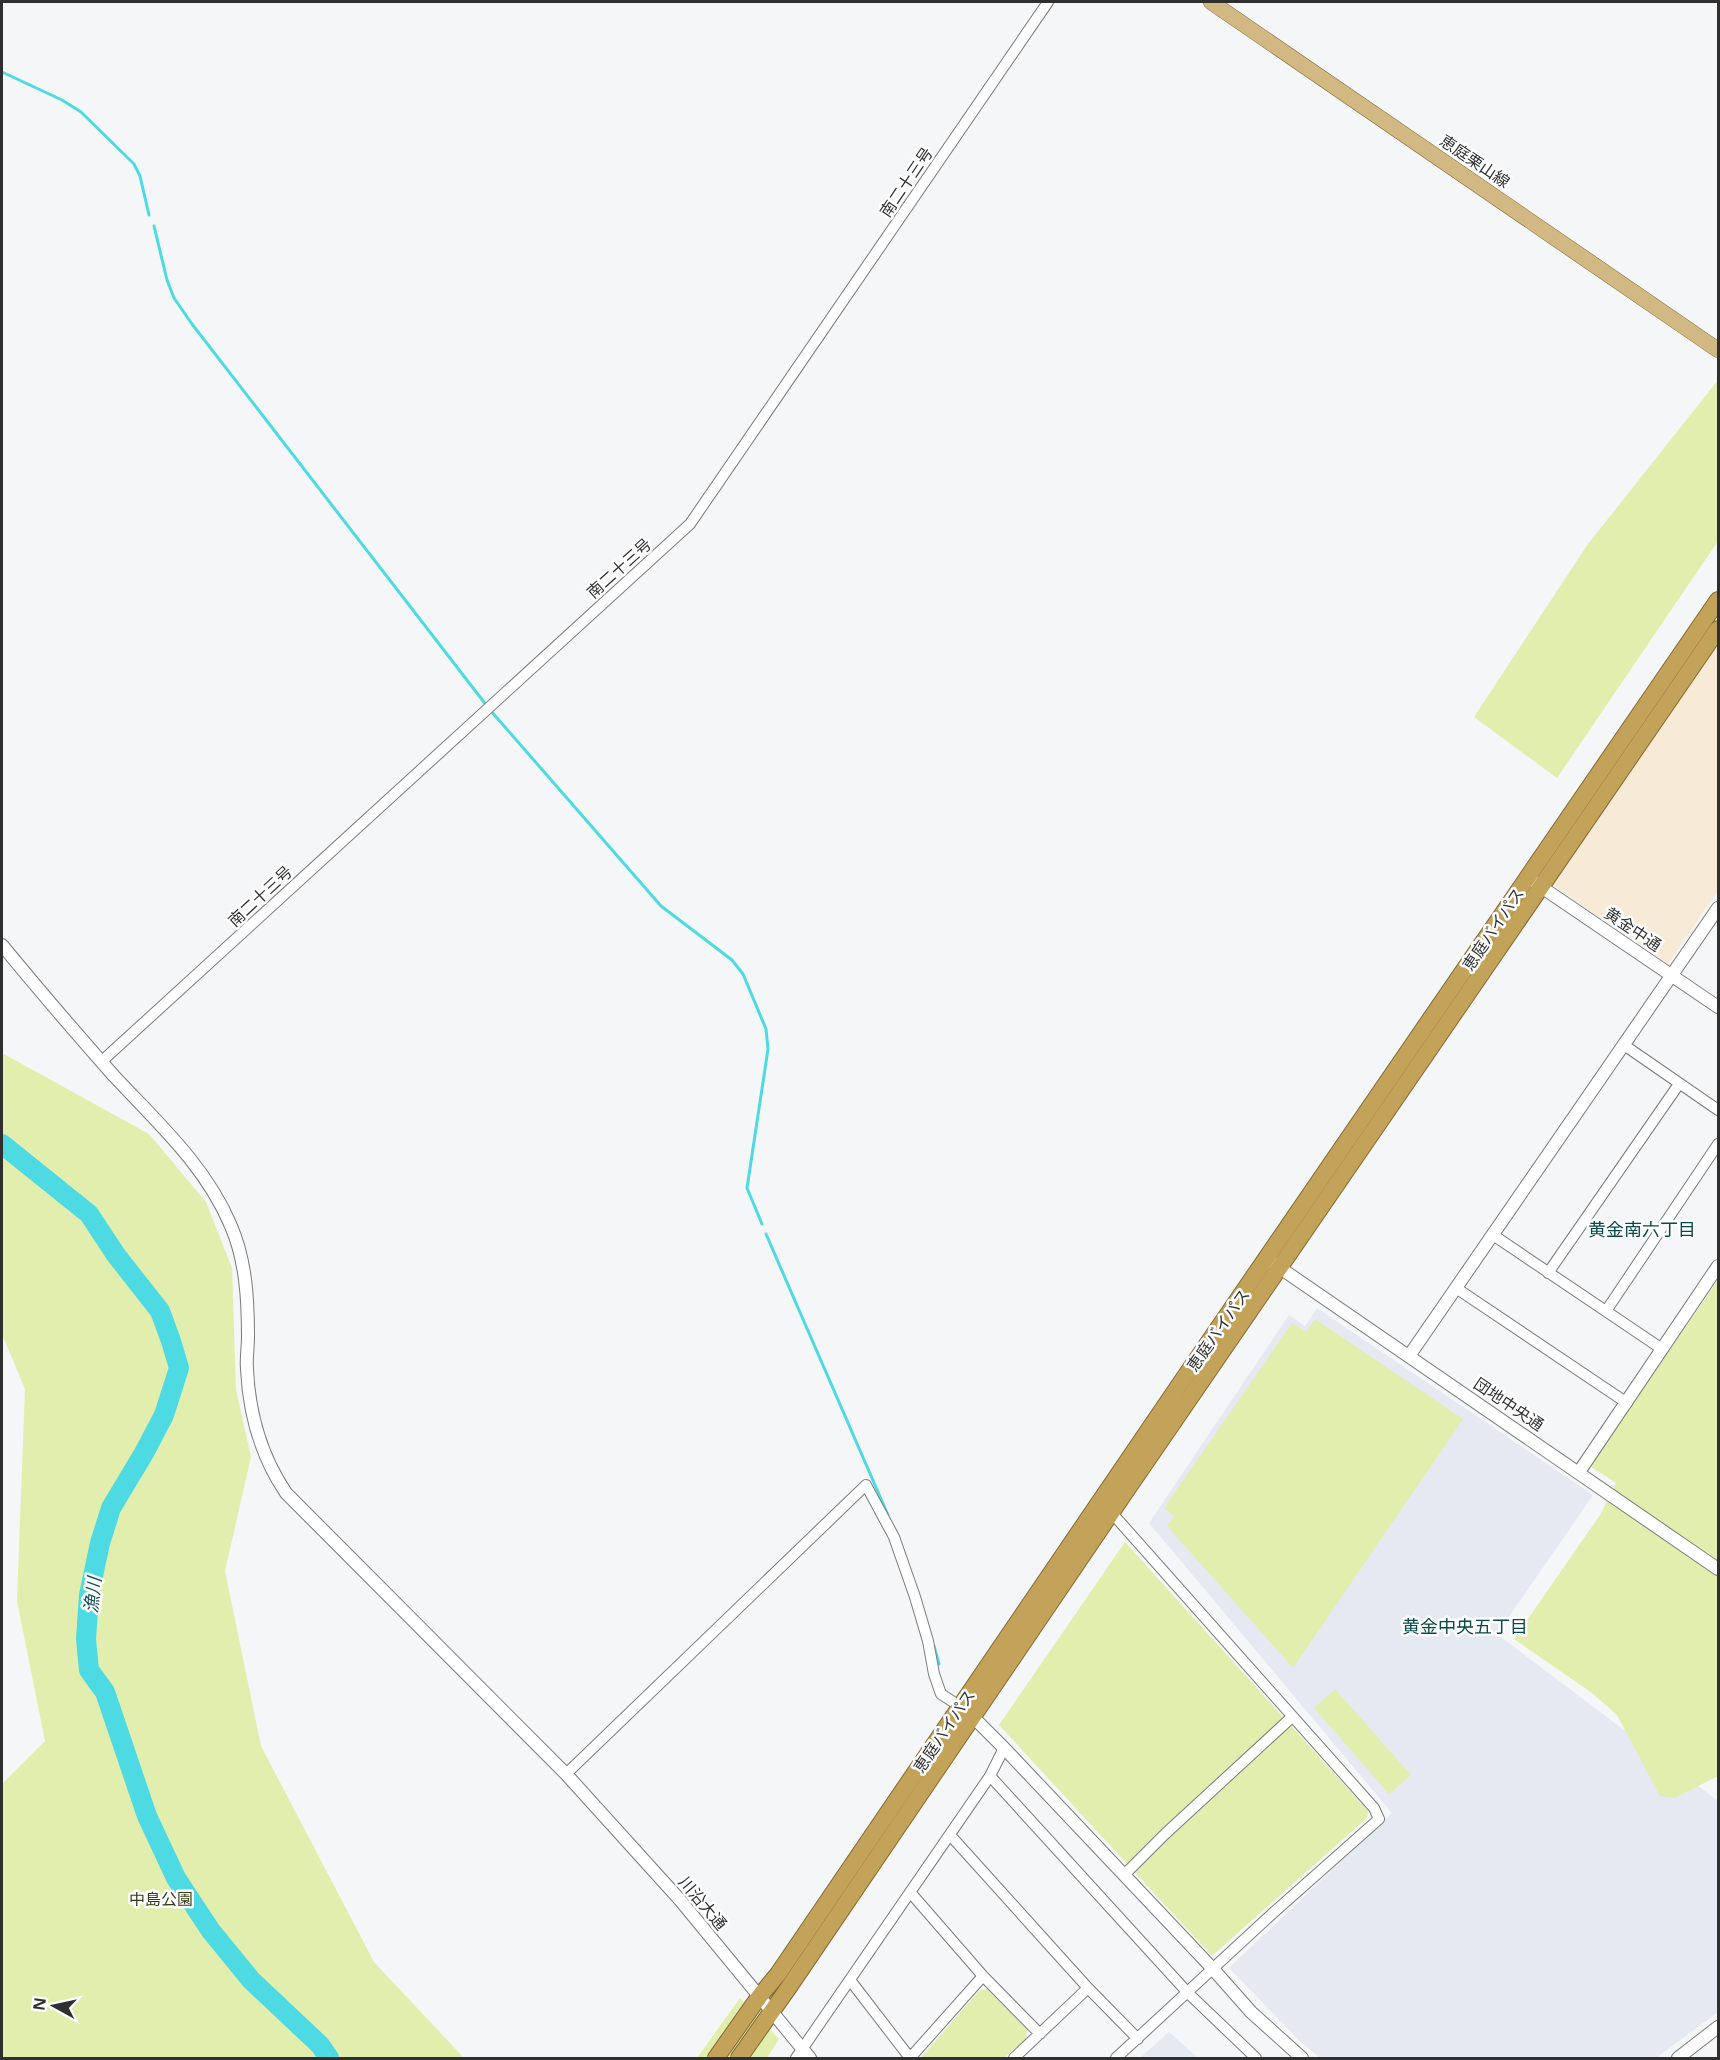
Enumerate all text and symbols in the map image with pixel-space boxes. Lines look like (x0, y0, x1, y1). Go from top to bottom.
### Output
street label: 恵庭栗山線 (1436, 130, 1514, 192)
street label: 南二十三号 (875, 143, 937, 221)
street label: 南二十三号 (582, 533, 656, 603)
street label: 南二十三号 (223, 861, 297, 931)
street label: 恵庭バイパス (1457, 883, 1529, 975)
street label: 黄金中通 (1600, 902, 1666, 956)
district label: 黄金南六丁目 (1588, 1217, 1696, 1241)
street label: 恵庭バイパス (1182, 1284, 1254, 1376)
street label: 団地中央通 (1470, 1373, 1548, 1435)
water label: 漁川 (78, 1574, 106, 1614)
district label: 黄金中央五丁目 (1402, 1614, 1528, 1638)
street label: 恵庭バイパス (908, 1685, 980, 1777)
street label: 川沿大通 (674, 1871, 732, 1935)
park label: 中島公園 (129, 1888, 193, 1910)
north arrow (24, 1976, 84, 2036)
text: N (27, 1996, 51, 2012)

